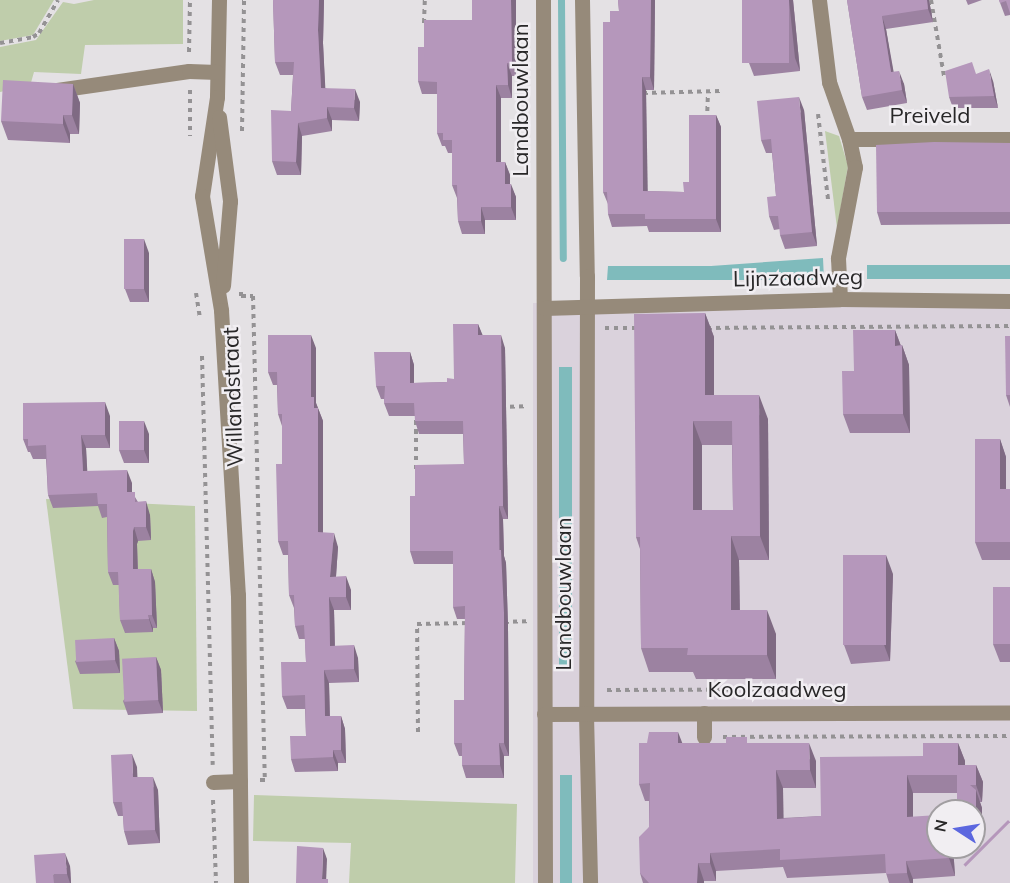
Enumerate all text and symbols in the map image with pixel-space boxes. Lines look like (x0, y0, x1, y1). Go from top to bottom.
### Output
street label: Landbouwlaan (508, 23, 534, 177)
street label: Preiveld (889, 103, 971, 129)
street label: Lijnzaadweg (733, 264, 863, 292)
street label: Willandstraat (217, 327, 249, 467)
street label: Landbouwlaan (551, 517, 577, 671)
street label: Koolzaadweg (707, 677, 847, 703)
north arrow (926, 799, 986, 859)
text: N (929, 818, 951, 834)

